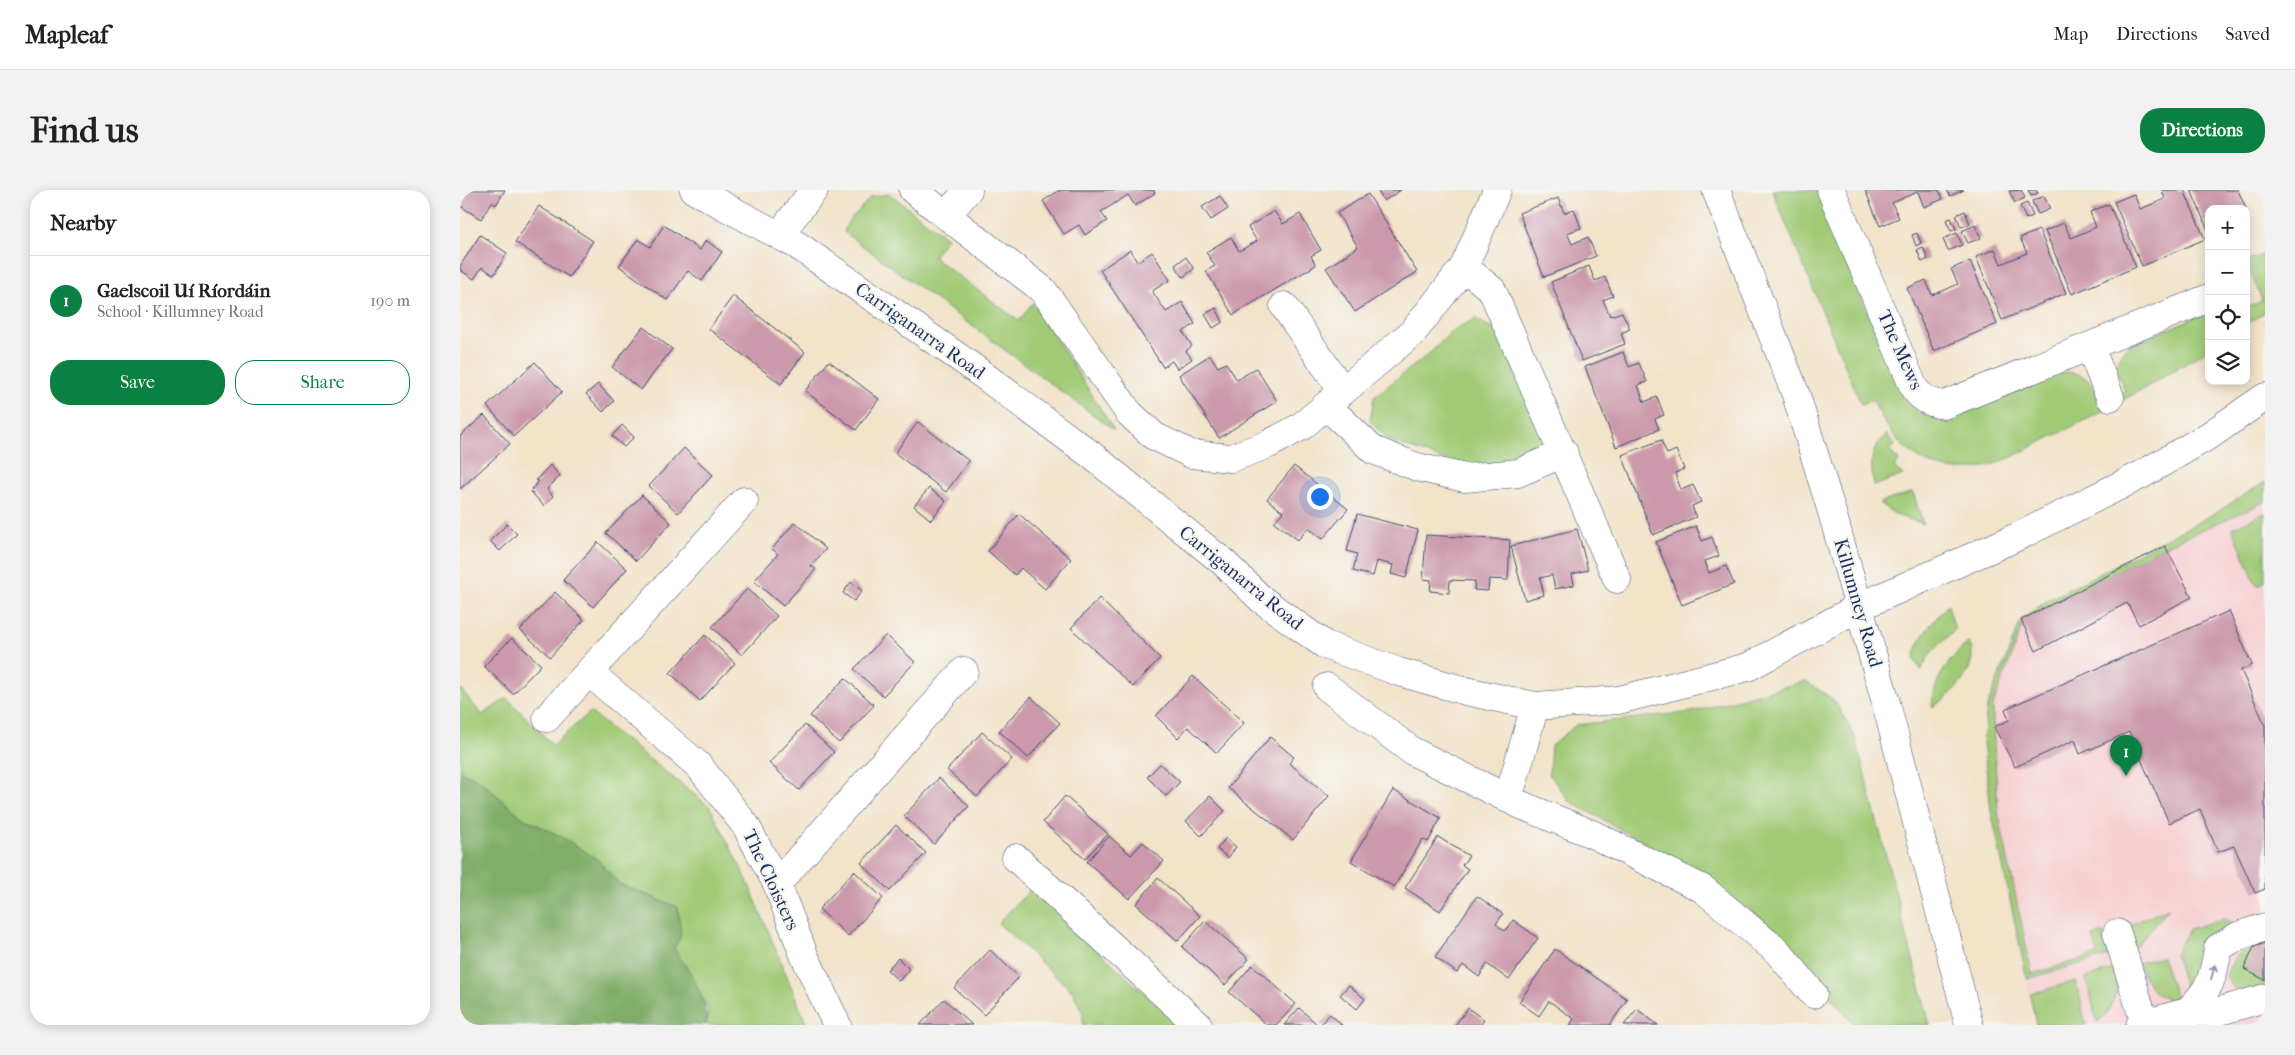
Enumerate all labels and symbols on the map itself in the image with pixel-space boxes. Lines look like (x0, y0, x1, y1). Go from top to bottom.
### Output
street label: Carriganarra Road (851, 278, 990, 384)
street label: The Mews (1873, 307, 1927, 393)
your location (1307, 484, 1333, 510)
street label: Carriganarra Road (1174, 521, 1308, 635)
street label: Killumney Road (1829, 536, 1887, 671)
pin: 1 (2110, 735, 2142, 776)
street label: The Cloisters (738, 826, 804, 934)
one-way arrow (2209, 965, 2219, 981)

